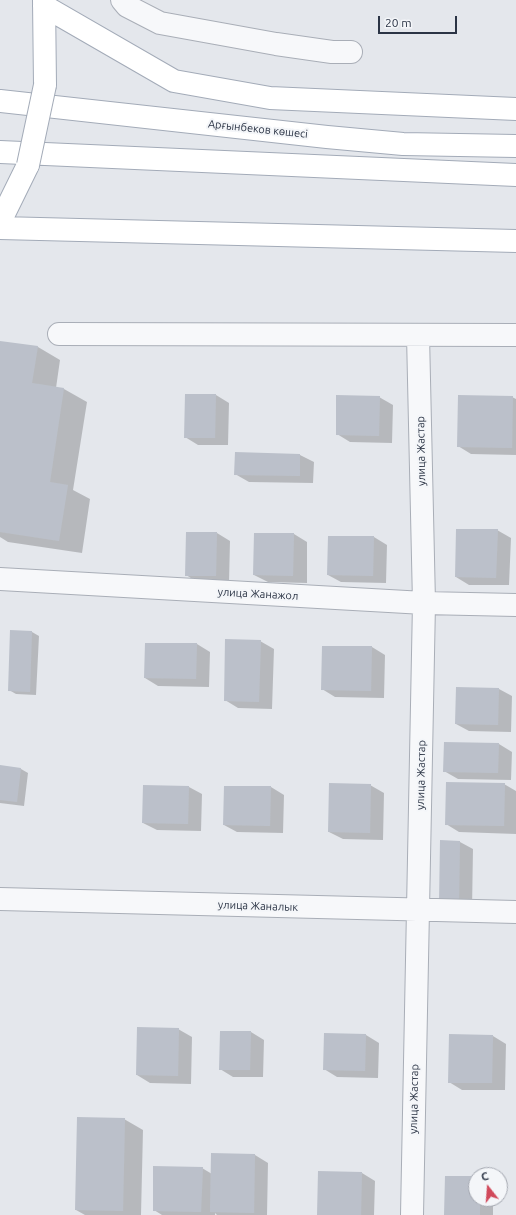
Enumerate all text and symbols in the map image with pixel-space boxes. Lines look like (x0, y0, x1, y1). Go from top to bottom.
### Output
scale bar (380, 8, 459, 34)
text: 20 m (385, 16, 412, 29)
street label: Арғынбеков көшесі (207, 117, 309, 141)
street label: улица Жастар (414, 416, 428, 486)
street label: улица Жанажол (217, 585, 299, 603)
street label: улица Жастар (414, 740, 428, 810)
street label: улица Жаналык (218, 898, 298, 914)
street label: улица Жастар (407, 1064, 421, 1134)
north arrow (468, 1167, 508, 1207)
text: С (480, 1170, 490, 1183)

